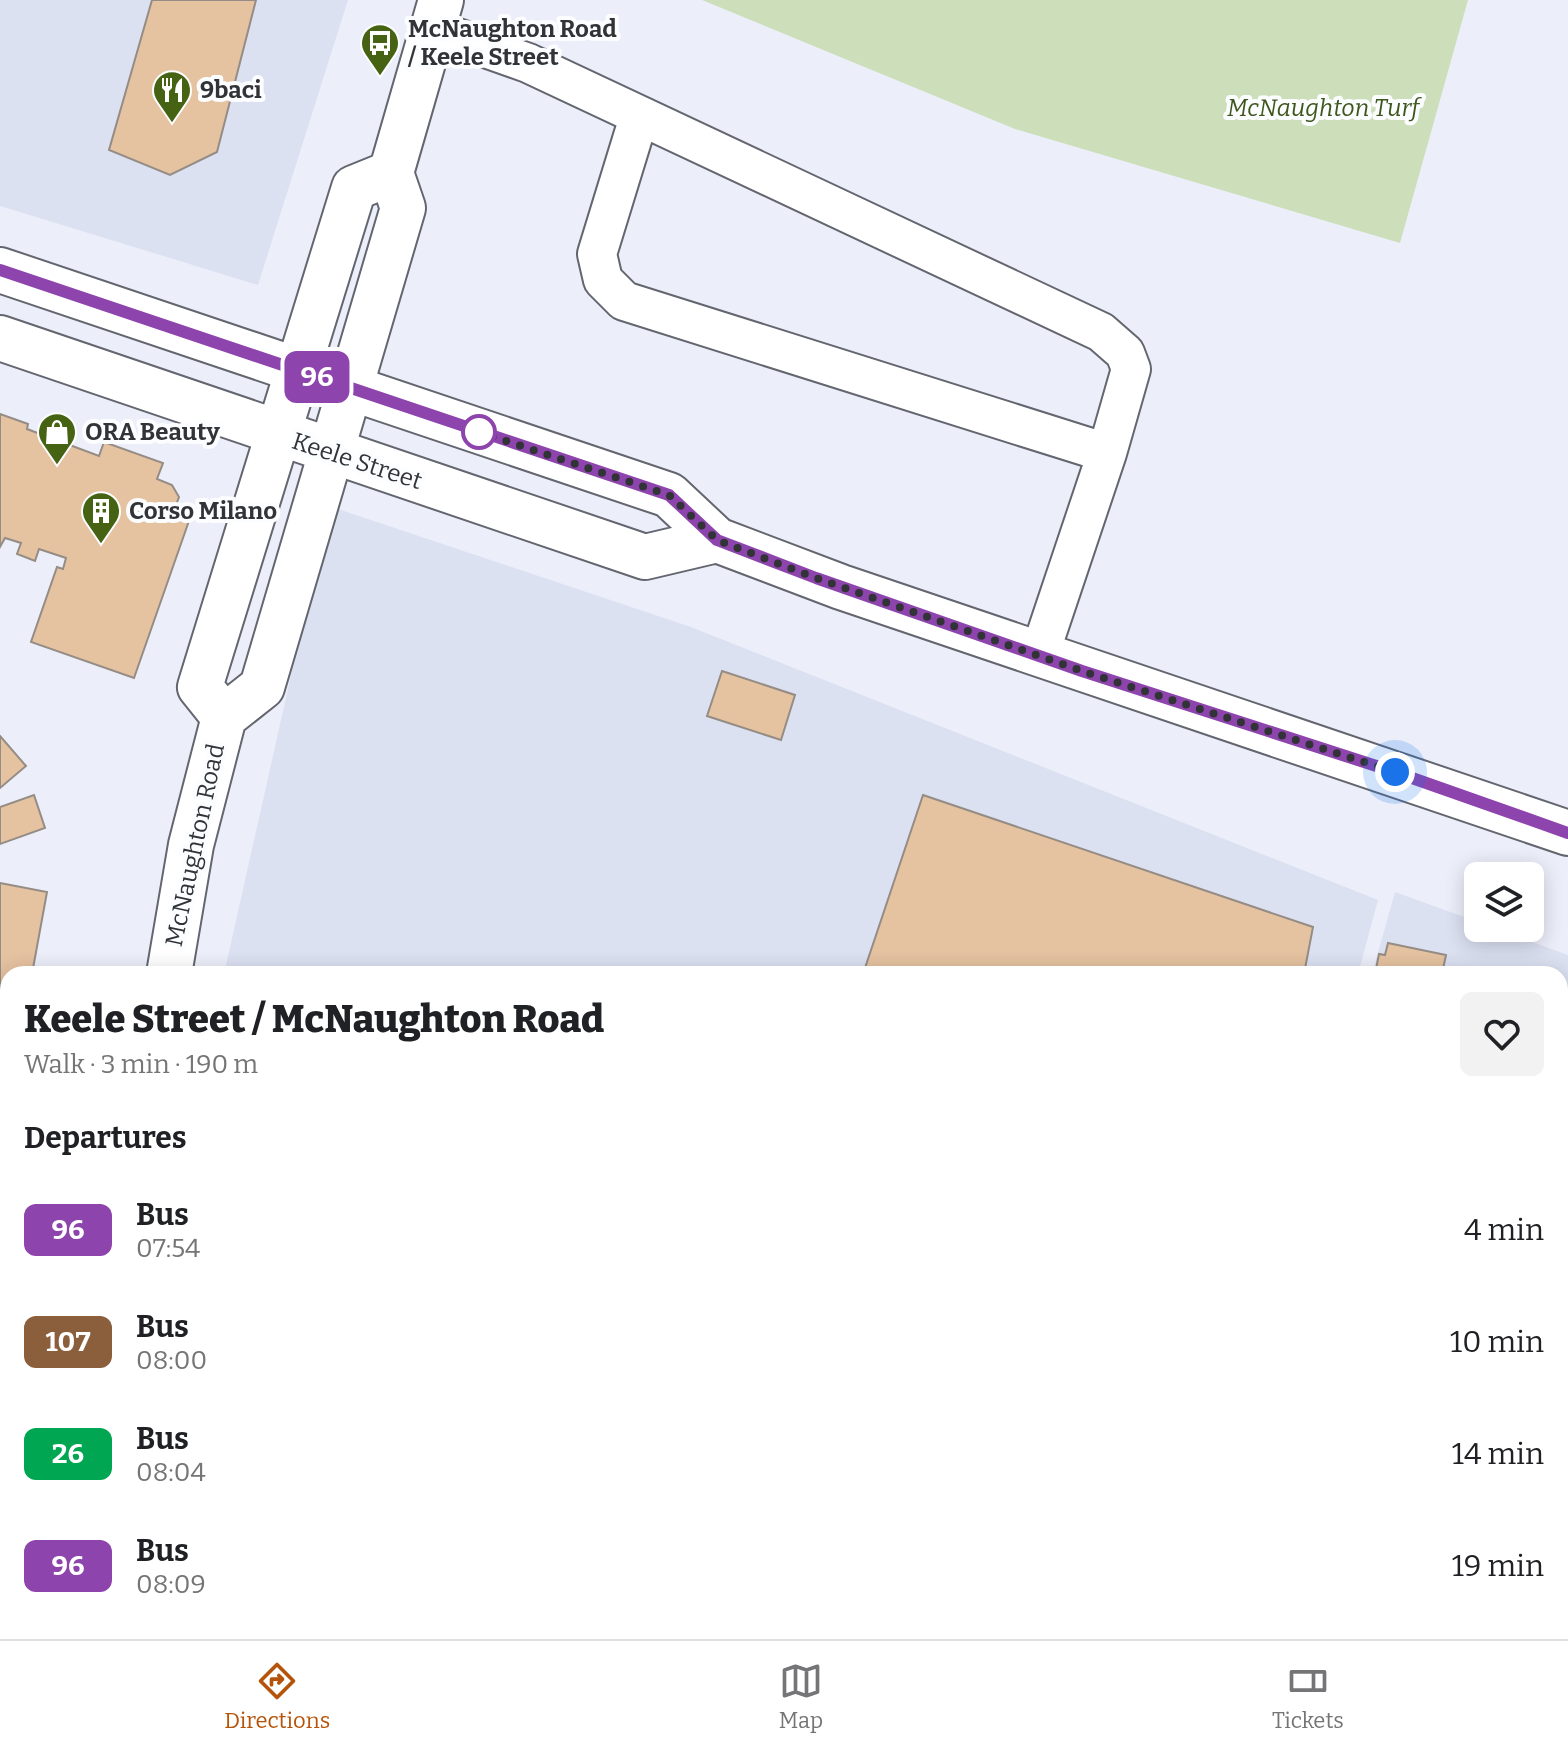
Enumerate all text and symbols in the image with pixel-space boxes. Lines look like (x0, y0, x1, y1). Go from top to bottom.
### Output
place label: McNaughton Road / Keele Street (407, 15, 617, 71)
bus stop icon: McNaughton Road / Keele Street (359, 22, 401, 77)
restaurant icon: 9baci (151, 69, 193, 124)
place label: 9baci (200, 76, 262, 104)
park label: McNaughton Turf (1227, 94, 1422, 122)
line badge: 96 (281, 351, 353, 403)
text: 96 (300, 360, 334, 393)
shop icon: ORA Beauty (36, 411, 78, 466)
unlabelled marker (462, 415, 496, 449)
place label: ORA Beauty (85, 418, 220, 446)
street label: Keele Street (289, 427, 426, 495)
building icon: Corso Milano (80, 490, 122, 545)
place label: Corso Milano (129, 497, 277, 525)
street label: McNaughton Road (160, 741, 230, 949)
your location (1375, 752, 1415, 792)
map controls (1464, 862, 1544, 942)
button: layers (1464, 862, 1544, 942)
button: heart (1460, 992, 1544, 1076)
text: Keele Street / McNaughton Road (24, 996, 604, 1042)
text: Walk · 3 min · 190 m (24, 1049, 258, 1080)
text: Departures (24, 1120, 187, 1156)
text: Bus (136, 1197, 189, 1233)
text: 4 min (1464, 1212, 1544, 1248)
text: 96 (51, 1213, 85, 1246)
text: 07:54 (136, 1233, 200, 1264)
text: Bus (136, 1309, 189, 1345)
text: 10 min (1450, 1324, 1544, 1360)
text: 107 (46, 1325, 90, 1358)
text: 08:00 (136, 1345, 207, 1376)
text: Bus (136, 1421, 189, 1457)
text: 14 min (1452, 1436, 1544, 1472)
text: 26 (52, 1437, 84, 1470)
text: 08:04 (136, 1457, 206, 1488)
text: Bus (136, 1533, 189, 1569)
text: 19 min (1452, 1548, 1544, 1584)
text: 96 (51, 1549, 85, 1582)
text: 08:09 (136, 1569, 206, 1600)
tab: Directions (224, 1659, 330, 1734)
tab: Map (779, 1659, 823, 1734)
tab: Tickets (1272, 1659, 1344, 1734)

